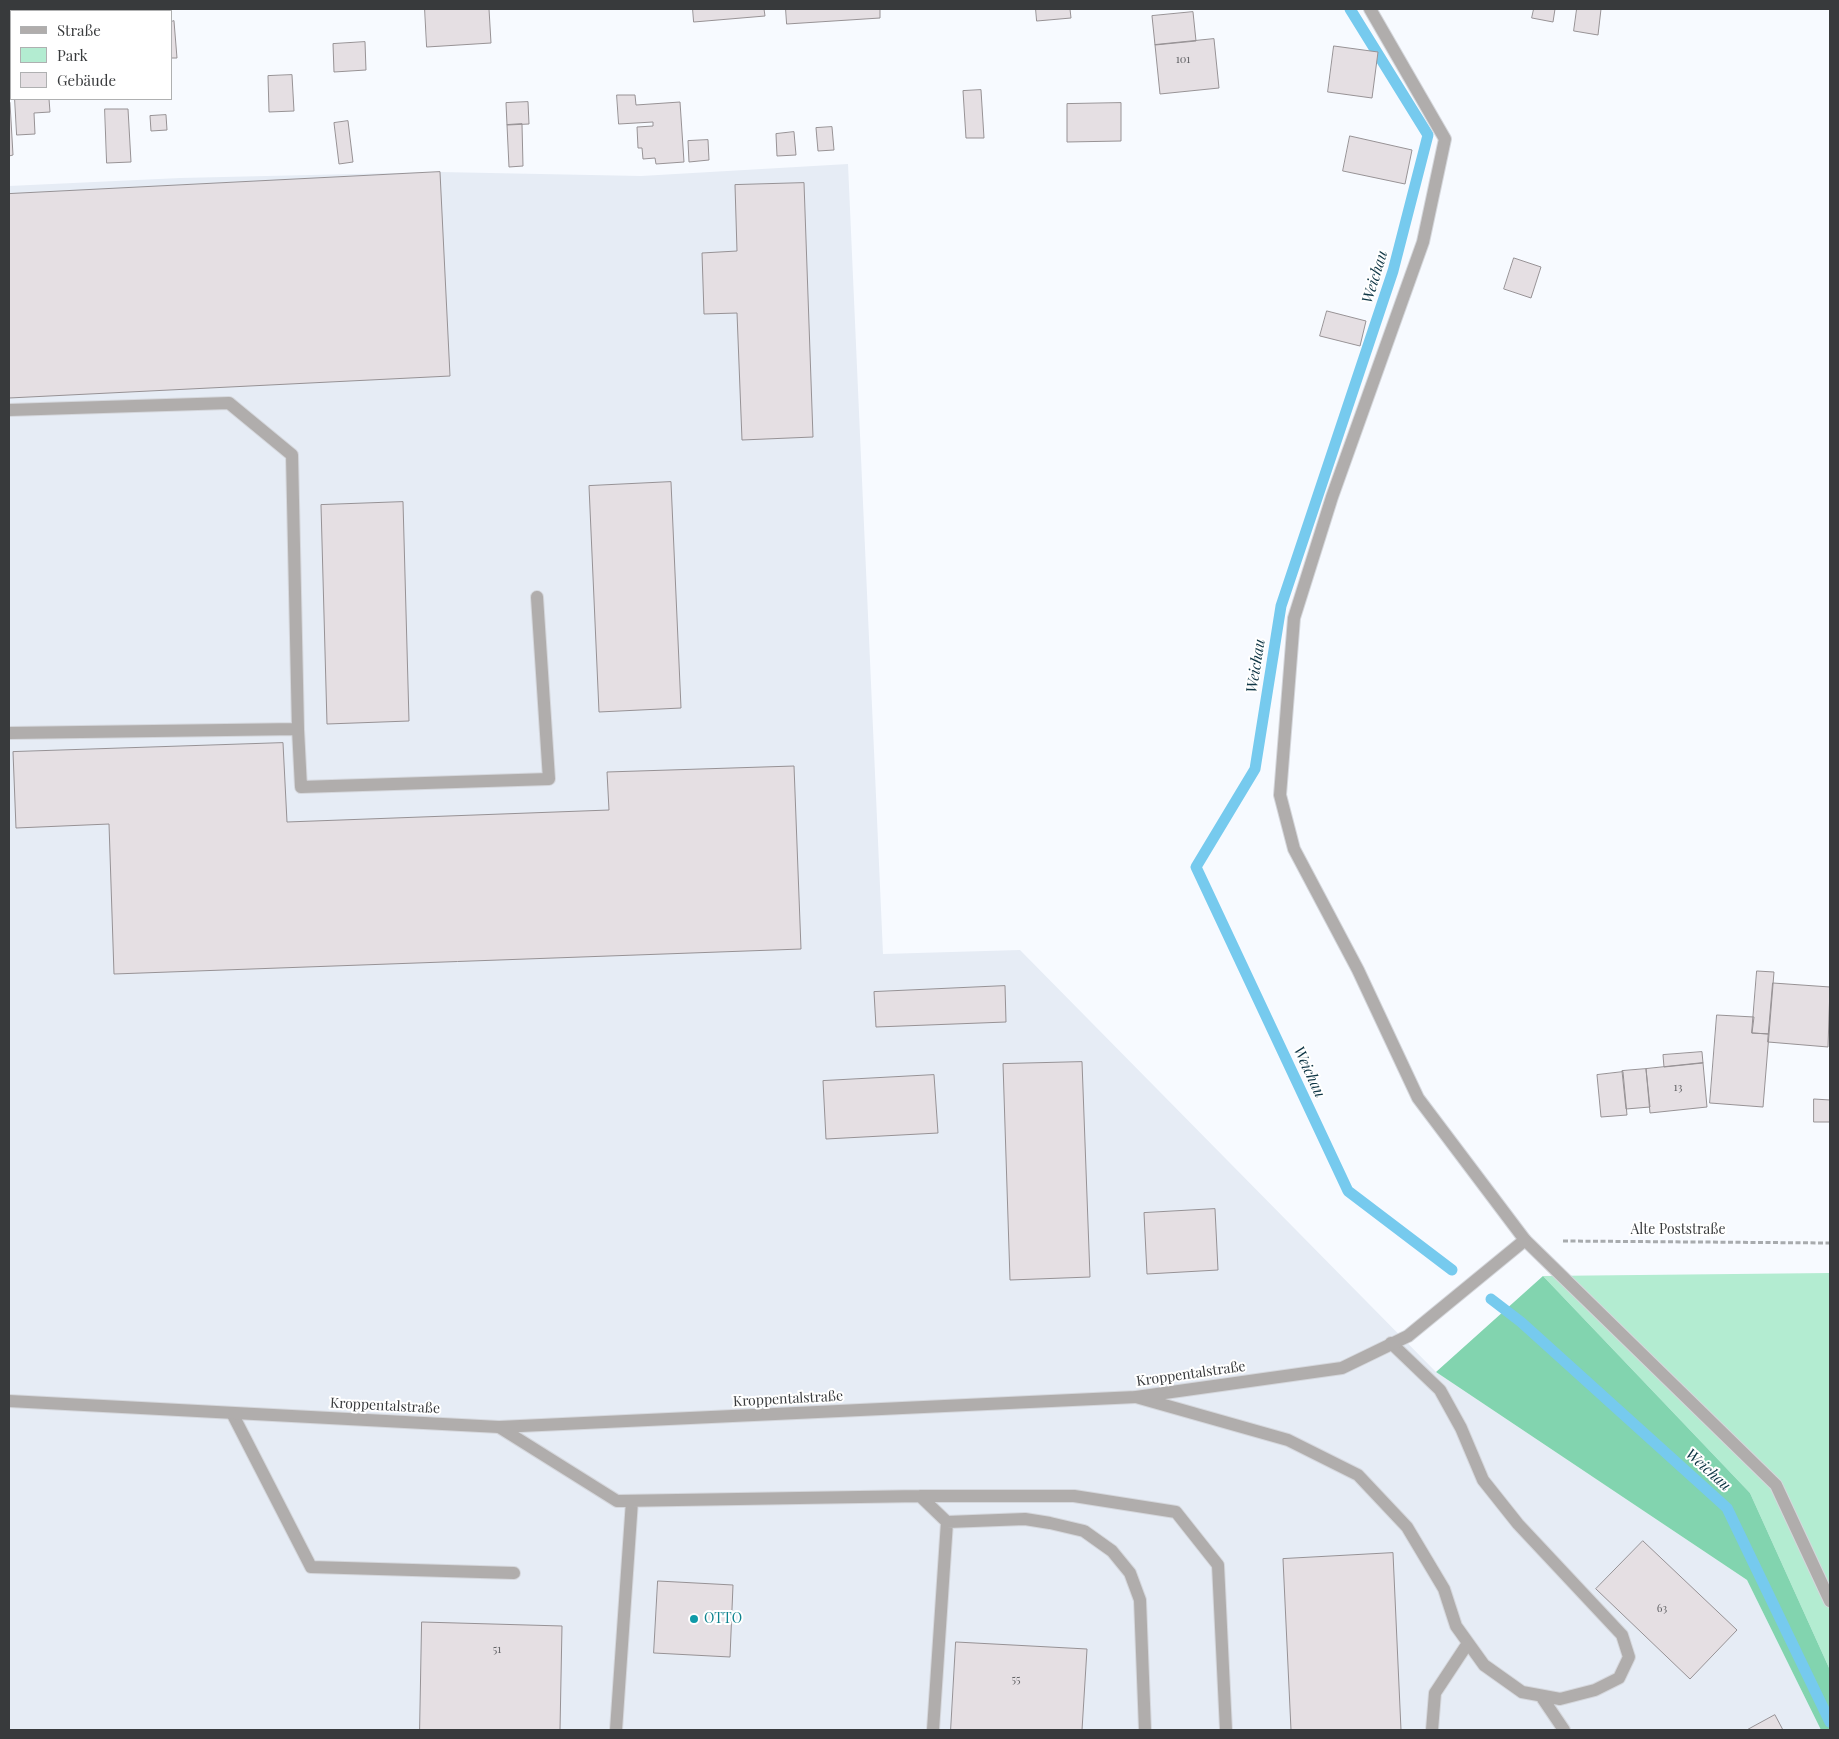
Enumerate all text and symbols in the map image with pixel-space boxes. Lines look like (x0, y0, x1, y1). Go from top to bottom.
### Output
legend (10, 10, 172, 100)
text: Straße (57, 20, 101, 40)
text: Park (57, 45, 88, 65)
house number: 101 (1176, 53, 1190, 67)
text: Gebäude (57, 70, 116, 90)
water label: Weichau (1358, 248, 1392, 306)
water label: Weichau (1243, 638, 1269, 694)
water label: Weichau (1289, 1043, 1329, 1101)
house number: 13 (1674, 1081, 1682, 1095)
street label: Alte Poststraße (1631, 1222, 1725, 1238)
street label: Kroppentalstraße (1135, 1358, 1247, 1390)
street label: Kroppentalstraße (733, 1388, 843, 1410)
street label: Kroppentalstraße (330, 1395, 440, 1417)
water label: Weichau (1682, 1445, 1734, 1495)
house number: 63 (1657, 1602, 1667, 1616)
place label: OTTO (704, 1611, 742, 1627)
marker: OTTO (688, 1613, 700, 1625)
house number: 51 (493, 1643, 501, 1657)
house number: 55 (1011, 1673, 1021, 1687)

